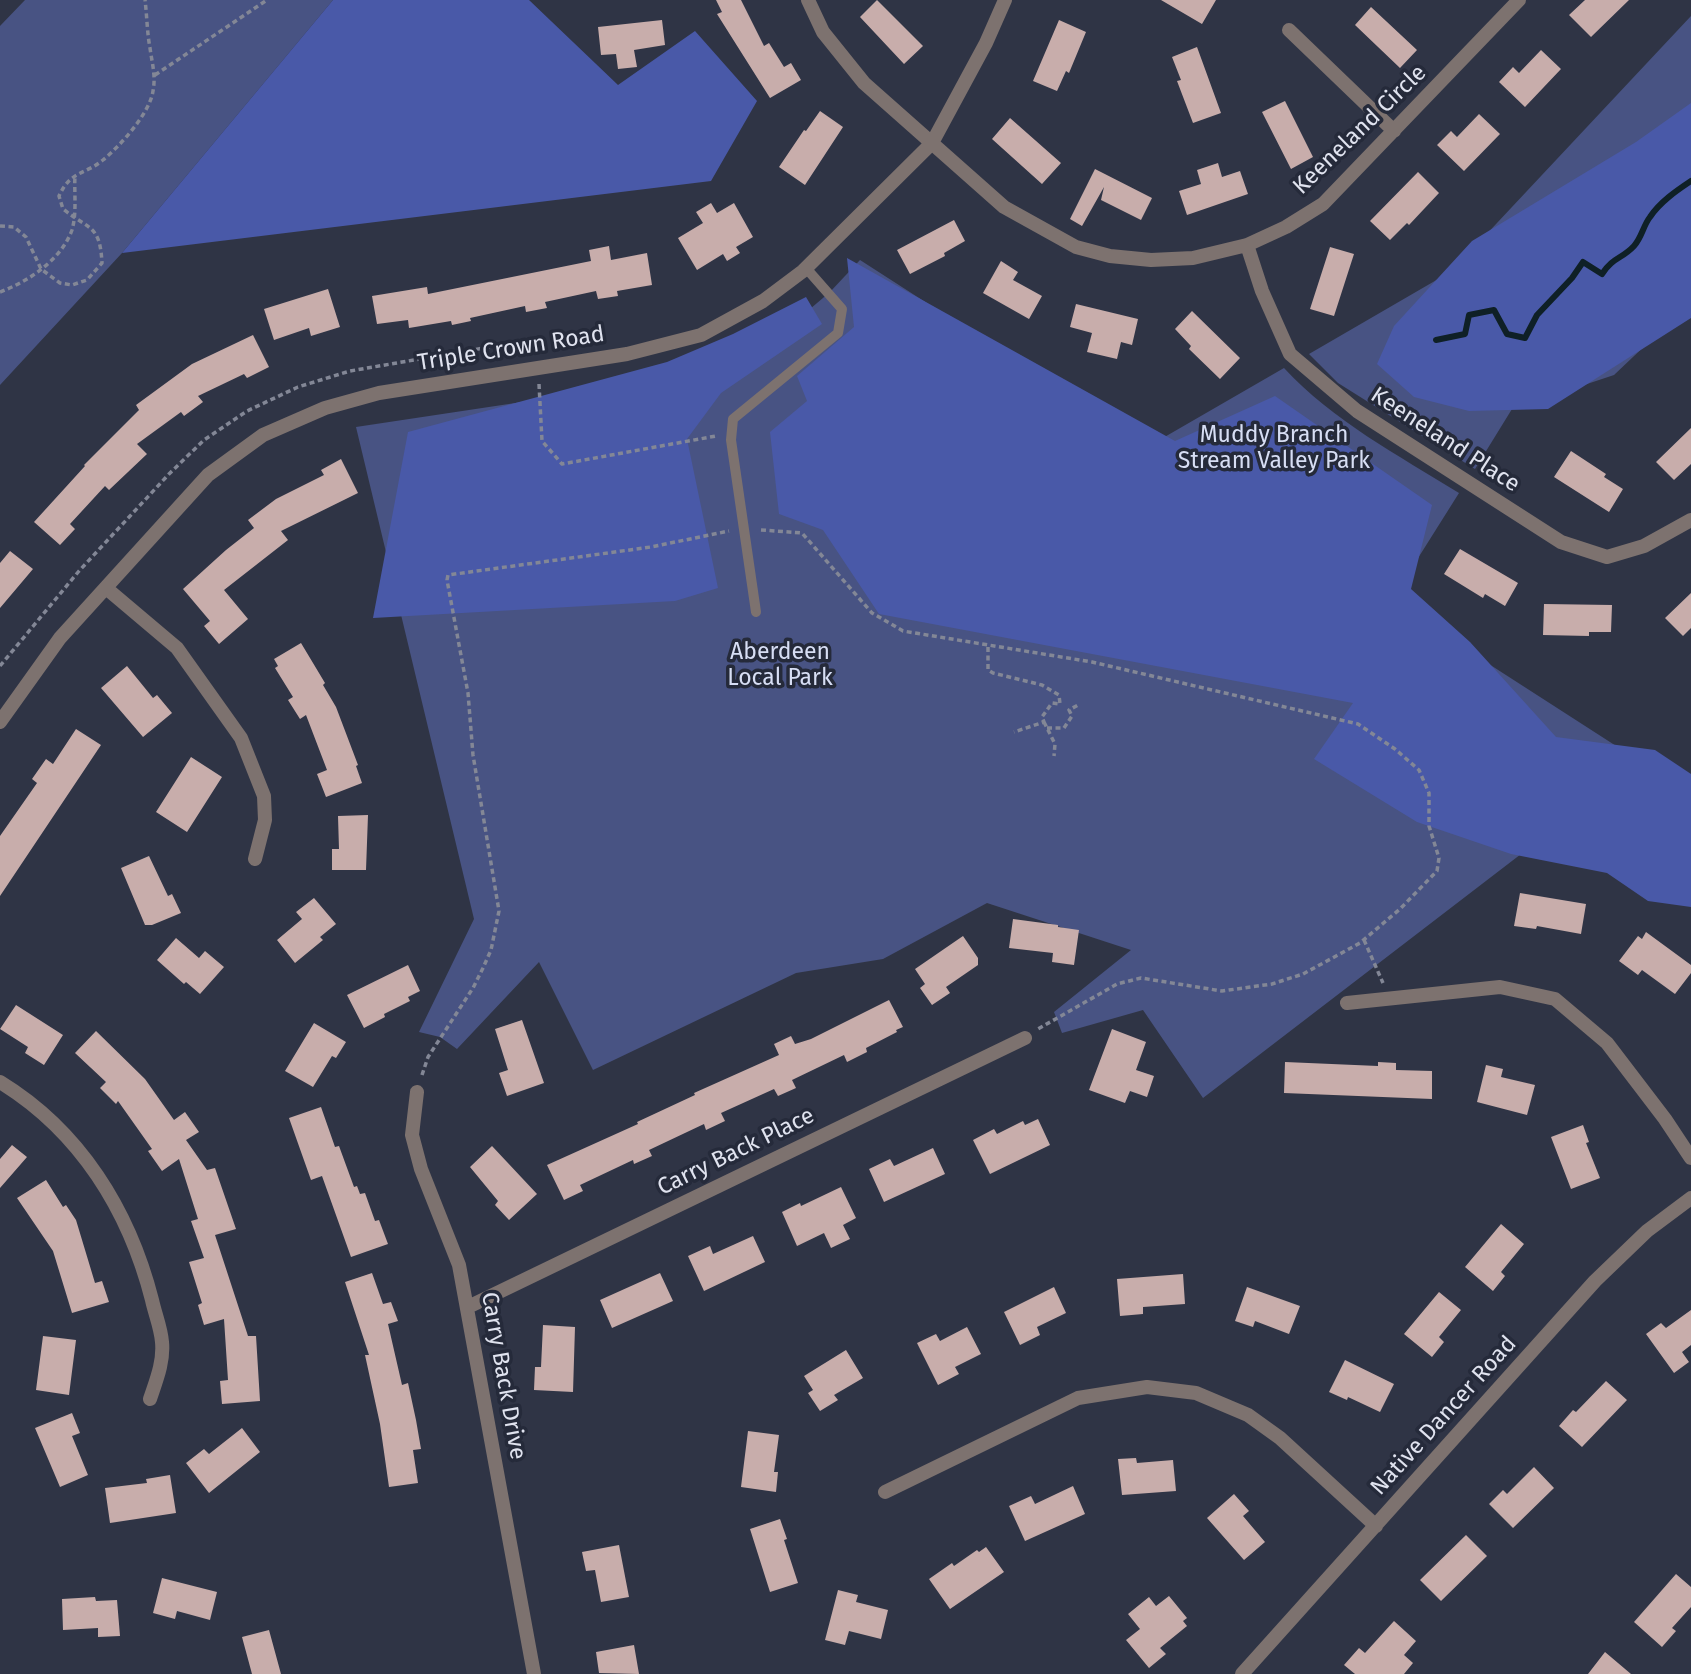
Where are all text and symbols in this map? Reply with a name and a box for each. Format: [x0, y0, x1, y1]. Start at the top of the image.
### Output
street label: Keeneland Circle [1288, 59, 1432, 201]
street label: Triple Crown Road [416, 321, 606, 377]
street label: Keeneland Place [1365, 382, 1525, 498]
park label: Muddy Branch Stream Valley Park [1178, 422, 1370, 476]
park label: Aberdeen Local Park [727, 639, 833, 693]
street label: Carry Back Place [653, 1102, 819, 1202]
street label: Carry Back Drive [475, 1290, 531, 1462]
street label: Native Dancer Road [1365, 1331, 1523, 1501]

